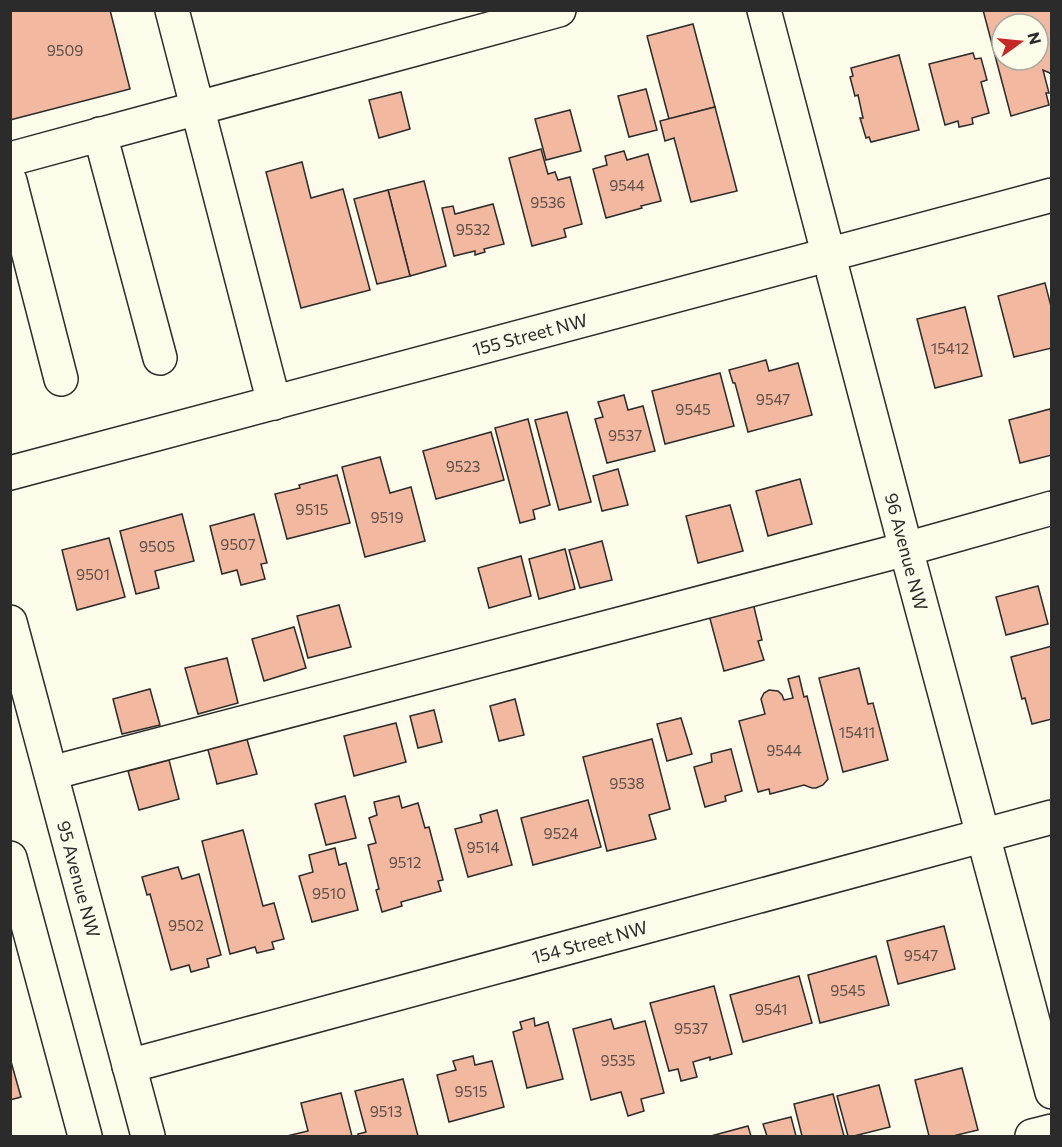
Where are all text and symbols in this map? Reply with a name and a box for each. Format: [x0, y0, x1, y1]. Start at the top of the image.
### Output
north arrow [990, 12, 1050, 72]
text: N [1024, 30, 1046, 46]
house number: 9509 [47, 41, 83, 59]
house number: 9544 [609, 176, 645, 194]
house number: 9536 [530, 193, 566, 211]
house number: 9532 [456, 220, 490, 238]
street label: 155 Street NW [470, 308, 590, 360]
house number: 15412 [931, 339, 969, 357]
house number: 9547 [756, 390, 790, 408]
house number: 9545 [675, 400, 711, 418]
house number: 9537 [608, 426, 642, 444]
house number: 9523 [446, 457, 480, 475]
street label: 96 Avenue NW [881, 490, 933, 613]
house number: 9515 [296, 500, 328, 518]
house number: 9519 [370, 508, 404, 526]
house number: 9507 [220, 535, 256, 553]
house number: 9505 [139, 537, 175, 555]
house number: 9501 [76, 565, 110, 583]
house number: 15411 [839, 723, 875, 741]
house number: 9544 [766, 741, 802, 759]
house number: 9538 [609, 774, 645, 792]
street label: 95 Avenue NW [53, 818, 105, 940]
house number: 9524 [544, 824, 578, 842]
house number: 9514 [466, 838, 500, 856]
house number: 9512 [389, 853, 421, 871]
house number: 9510 [312, 884, 346, 902]
house number: 9502 [168, 916, 204, 934]
street label: 154 Street NW [529, 916, 650, 968]
house number: 9547 [904, 946, 938, 964]
house number: 9545 [830, 981, 866, 999]
house number: 9541 [755, 1000, 787, 1018]
house number: 9537 [674, 1019, 708, 1037]
house number: 9535 [601, 1051, 635, 1069]
house number: 9515 [455, 1082, 487, 1100]
house number: 9513 [370, 1102, 402, 1120]

